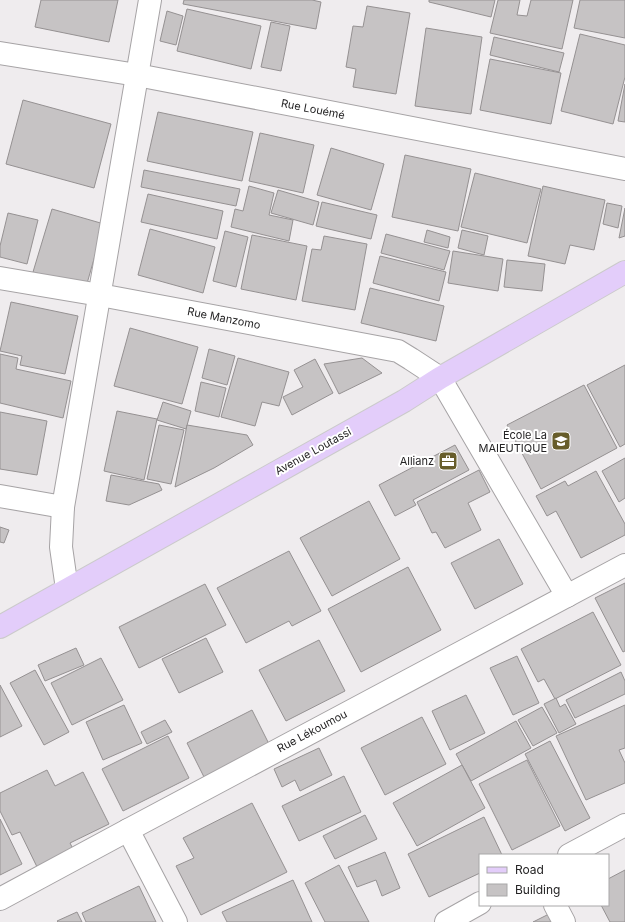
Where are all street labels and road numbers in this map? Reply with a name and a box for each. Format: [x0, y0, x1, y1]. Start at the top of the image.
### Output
street label: Rue Louémé [280, 96, 346, 122]
street label: Rue Manzomo [186, 304, 262, 332]
street label: Avenue Loutassi [272, 424, 354, 478]
street label: Rue Lékoumou [275, 707, 349, 755]

